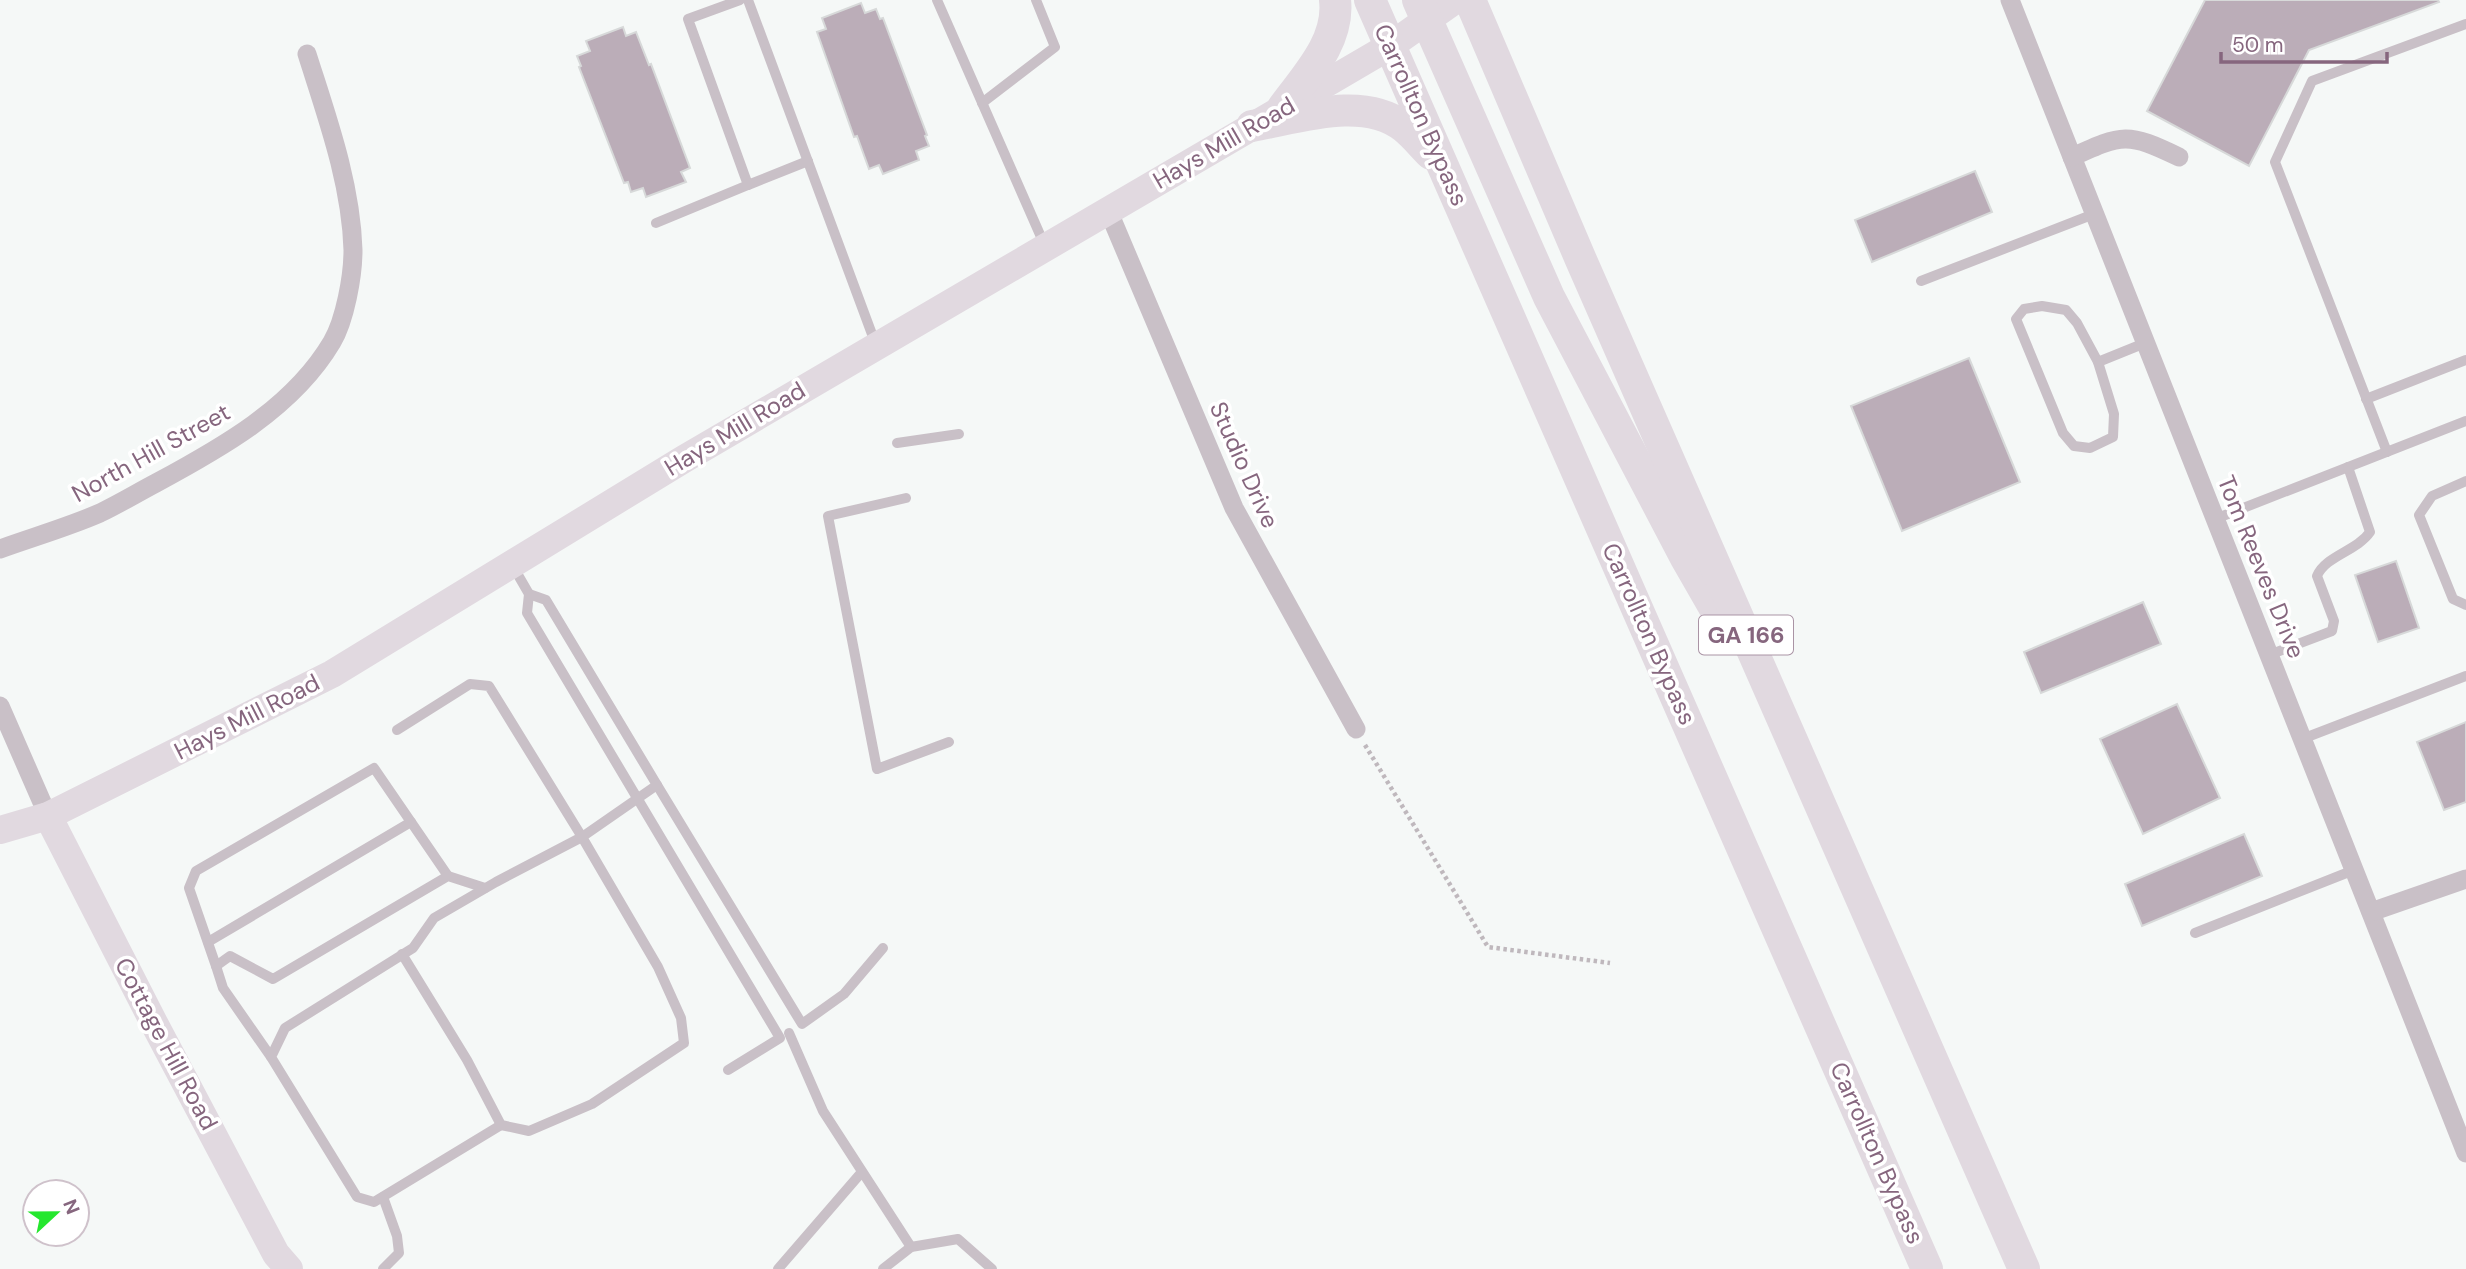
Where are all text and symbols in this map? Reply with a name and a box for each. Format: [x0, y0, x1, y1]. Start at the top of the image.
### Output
street label: Carrollton Bypass [1367, 19, 1475, 211]
scale bar [2221, 21, 2387, 65]
text: 50 m [2232, 31, 2283, 59]
street label: Hays Mill Road [1147, 89, 1300, 196]
street label: Hays Mill Road [659, 374, 811, 483]
street label: North Hill Street [66, 396, 235, 509]
street label: Studio Drive [1203, 397, 1286, 533]
street label: Tom Reeves Drive [2211, 471, 2312, 663]
street label: Carrollton Bypass [1595, 538, 1703, 730]
road number: GA 166 [1699, 615, 1793, 654]
street label: Hays Mill Road [169, 667, 325, 766]
street label: Cottage Hill Road [108, 952, 225, 1135]
street label: Carrollton Bypass [1823, 1057, 1931, 1249]
north arrow [21, 1178, 91, 1248]
text: N [57, 1196, 85, 1218]

